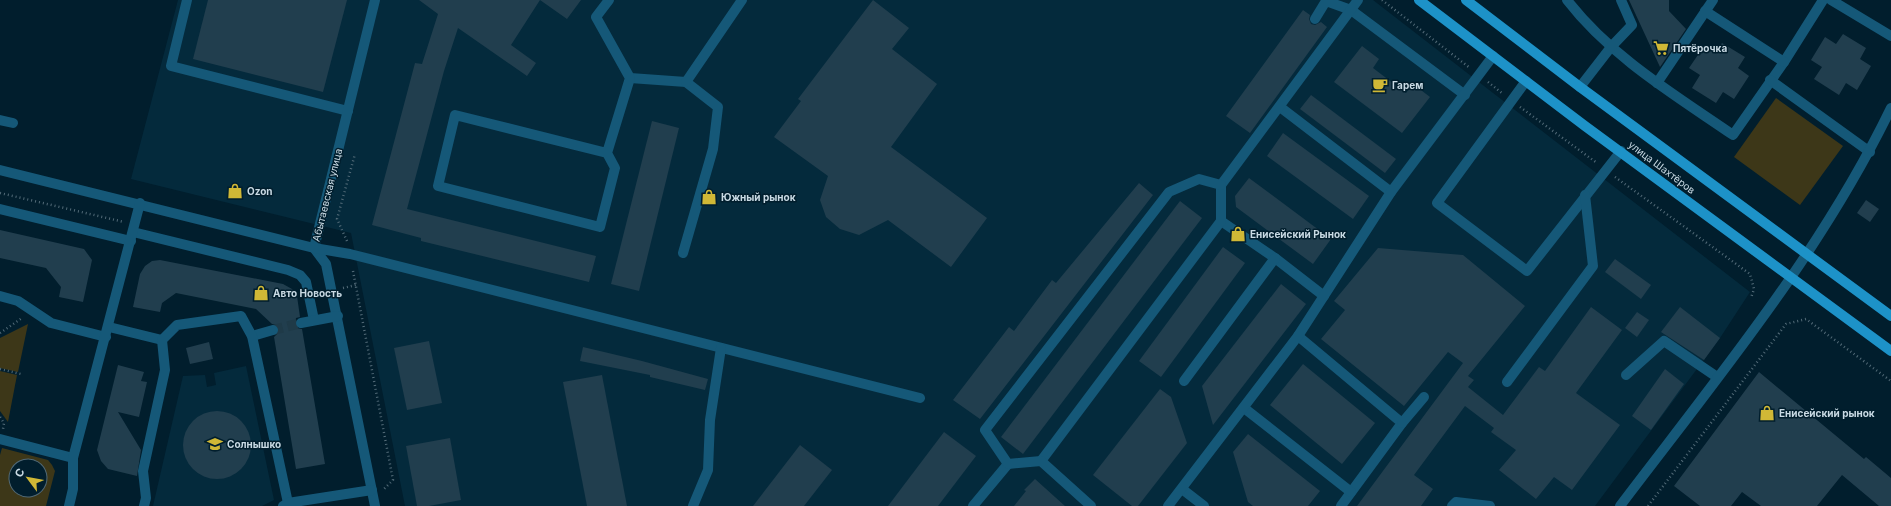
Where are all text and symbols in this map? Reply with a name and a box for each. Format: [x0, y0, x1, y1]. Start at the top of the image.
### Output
supermarket icon: Пятёрочка [1652, 39, 1670, 57]
place label: Пятёрочка [1673, 42, 1727, 54]
cafe icon: Гарем [1371, 76, 1389, 94]
place label: Гарем [1392, 79, 1423, 91]
street label: улица Шахтёров [1626, 138, 1698, 196]
street label: Абытаевская улица [310, 147, 344, 243]
shop icon: Ozon [226, 182, 244, 200]
place label: Ozon [247, 185, 273, 197]
shop icon: Южный рынок [700, 188, 718, 206]
place label: Южный рынок [721, 191, 796, 203]
shop icon: Енисейский Рынок [1229, 225, 1247, 243]
place label: Енисейский Рынок [1250, 228, 1346, 240]
shop icon: Авто Новость [252, 284, 270, 302]
place label: Авто Новость [273, 287, 342, 299]
shop icon: Енисейский рынок [1758, 404, 1776, 422]
place label: Енисейский рынок [1779, 407, 1875, 419]
school or university icon: Солнышко [206, 435, 224, 453]
place label: Солнышко [227, 438, 281, 450]
north arrow [8, 458, 48, 498]
text: С [11, 466, 28, 480]

